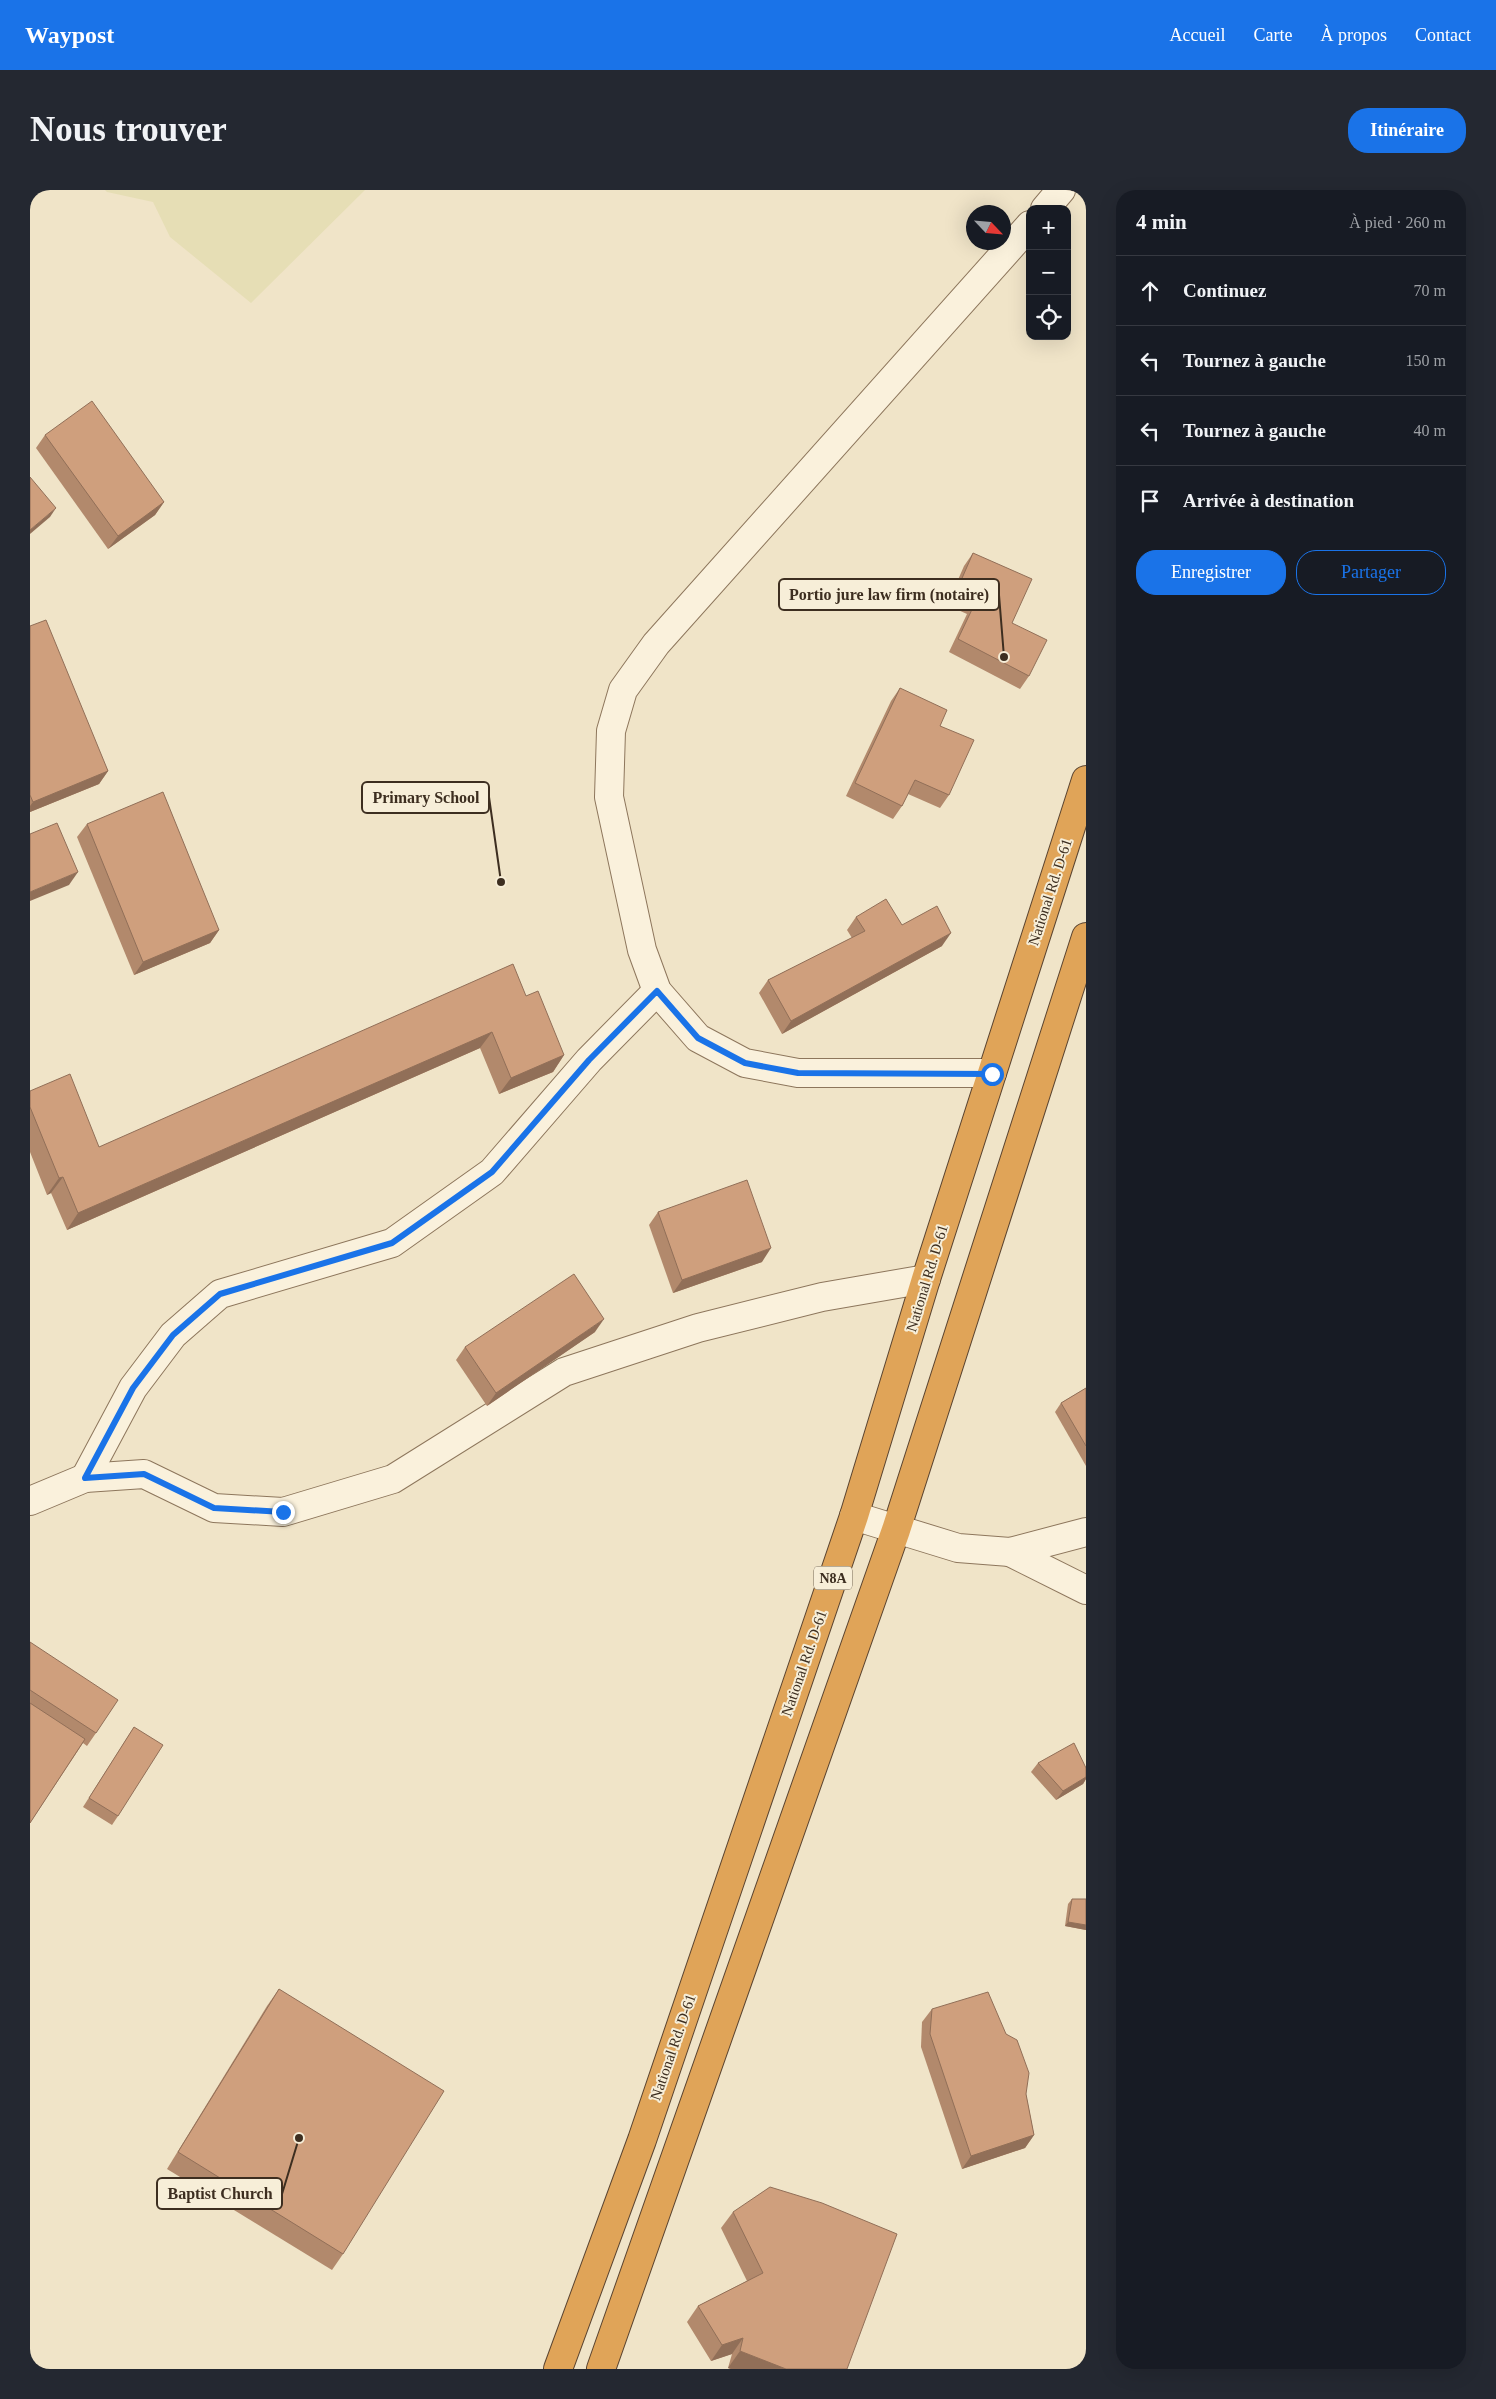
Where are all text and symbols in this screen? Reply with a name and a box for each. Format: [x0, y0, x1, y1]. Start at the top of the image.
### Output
text: Waypost [25, 22, 114, 48]
text: Accueil [1170, 25, 1226, 45]
text: Carte [1254, 25, 1293, 45]
text: À propos [1321, 25, 1387, 45]
text: Contact [1415, 25, 1471, 45]
button: Itinéraire [1348, 108, 1466, 153]
text: Nous trouver [30, 110, 227, 149]
north arrow [966, 205, 1011, 250]
map controls [1026, 205, 1071, 340]
button: + [1026, 205, 1071, 250]
text: 4 min [1136, 210, 1187, 234]
text: À pied · 260 m [1349, 214, 1446, 231]
button: − [1026, 250, 1071, 295]
icon: ahead [1136, 277, 1164, 305]
text: Continuez [1183, 280, 1266, 301]
text: 70 m [1414, 282, 1446, 299]
button: locate [1026, 295, 1071, 340]
icon: left [1136, 347, 1164, 375]
text: Tournez à gauche [1183, 350, 1326, 371]
text: 150 m [1406, 352, 1446, 369]
icon: left [1136, 417, 1164, 445]
text: Tournez à gauche [1183, 420, 1326, 441]
text: 40 m [1414, 422, 1446, 439]
icon: arrive [1136, 487, 1164, 515]
text: Arrivée à destination [1183, 490, 1354, 511]
button: Enregistrer [1136, 550, 1286, 595]
button: Partager [1296, 550, 1446, 595]
callout: Portio jure law firm (notaire) [779, 579, 999, 610]
text: Portio jure law firm (notaire) [789, 586, 989, 604]
callout: Primary School [362, 782, 489, 813]
text: Primary School [372, 789, 480, 807]
street label: National Rd. D-61 [1025, 837, 1075, 947]
route start [981, 1063, 1004, 1086]
street label: National Rd. D-61 [903, 1222, 951, 1334]
route end [272, 1501, 295, 1524]
road number: N8A [814, 1566, 852, 1590]
street label: National Rd. D-61 [778, 1608, 830, 1718]
street label: National Rd. D-61 [647, 1992, 699, 2102]
callout: Baptist Church [157, 2178, 282, 2209]
text: Baptist Church [167, 2185, 273, 2203]

